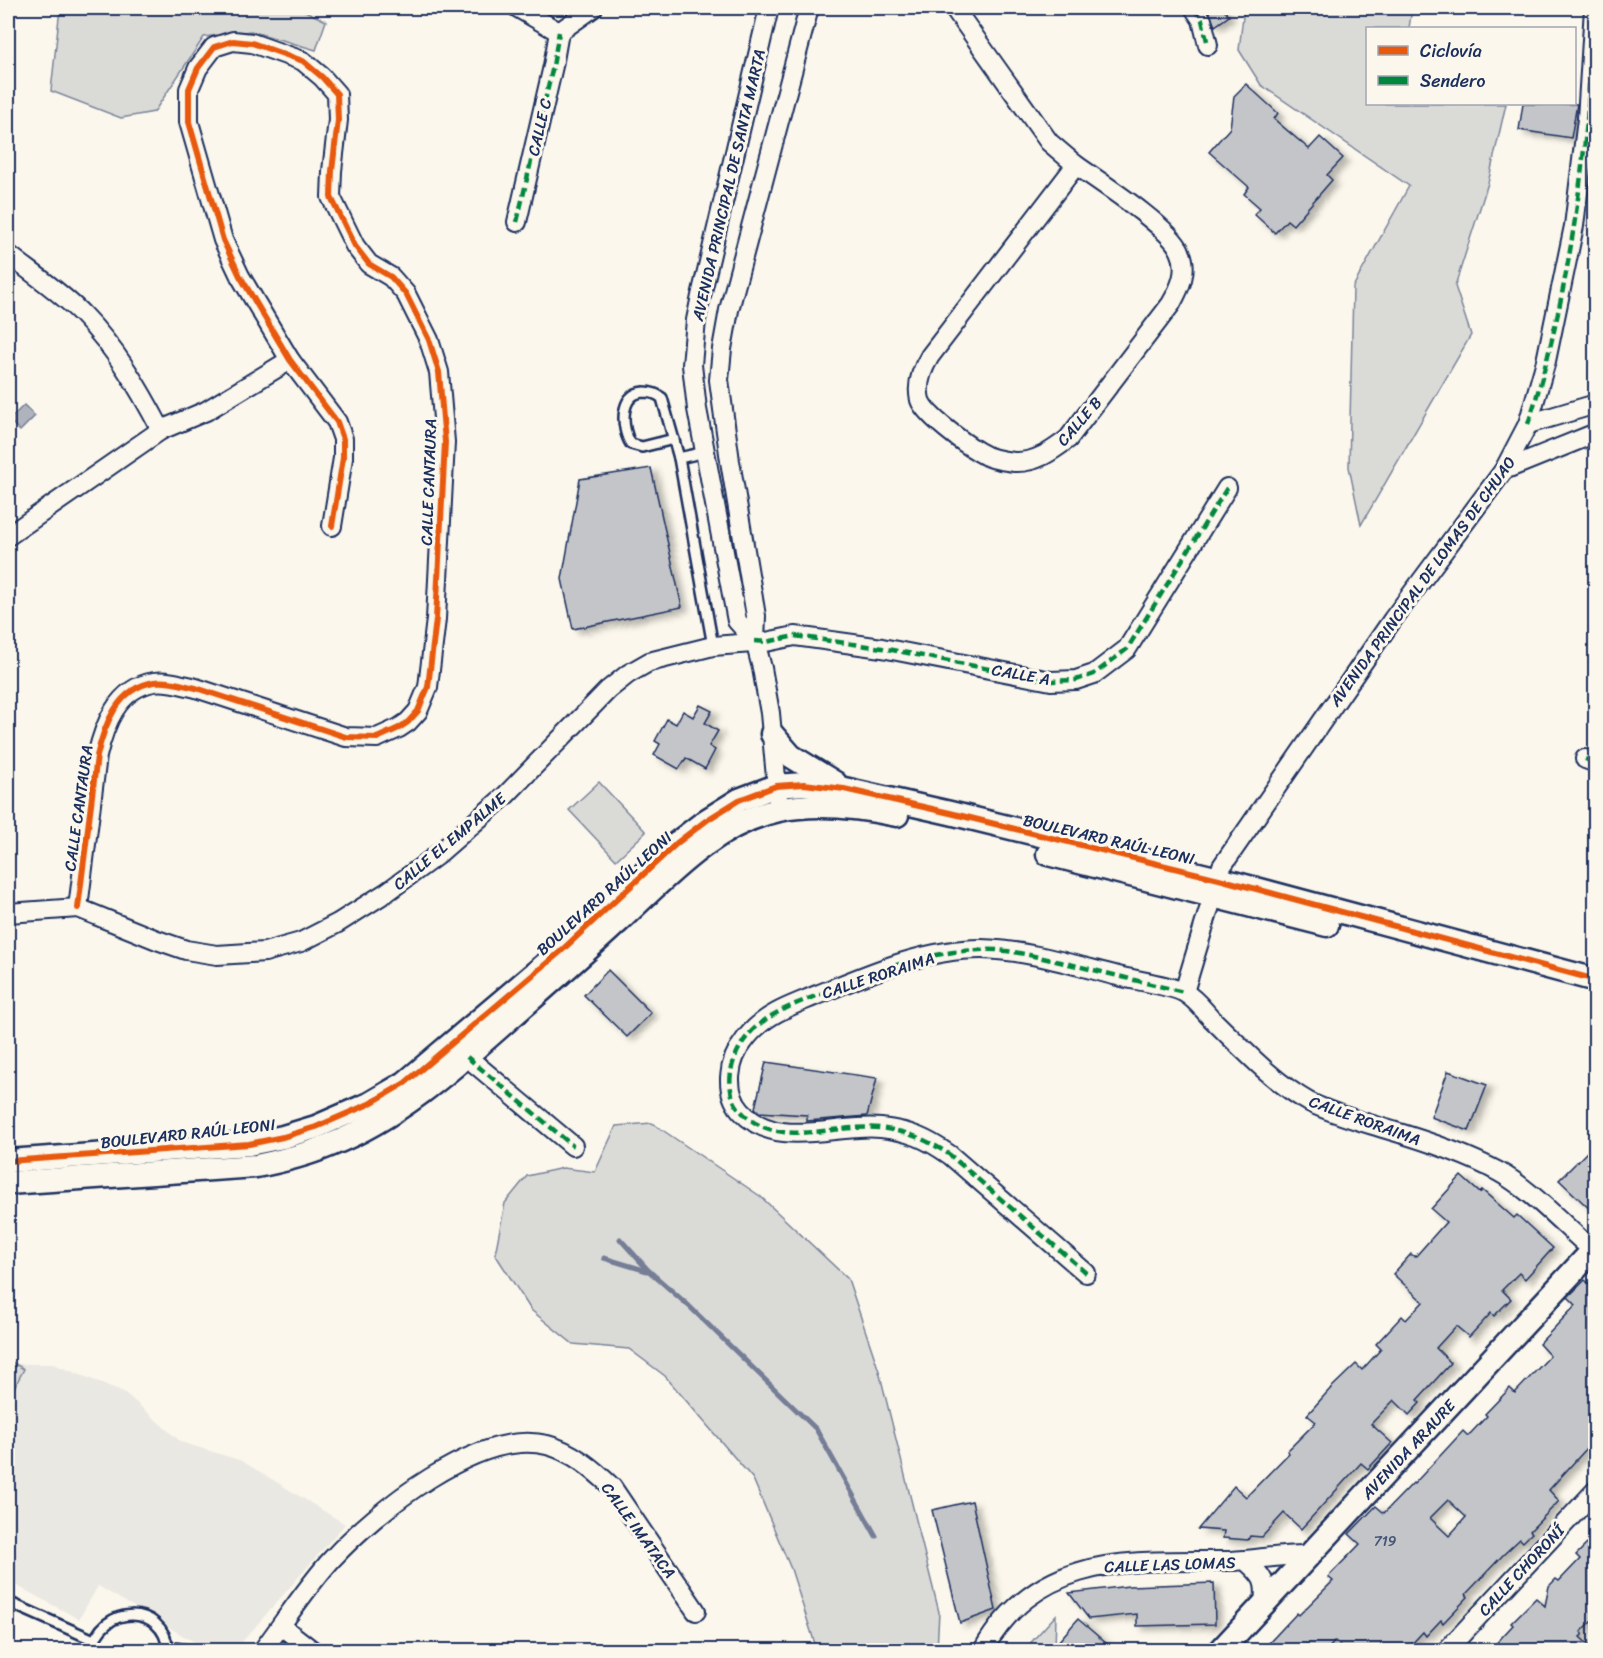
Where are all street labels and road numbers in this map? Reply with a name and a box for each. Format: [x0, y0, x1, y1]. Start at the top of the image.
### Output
street label: AVENIDA PRINCIPAL DE SANTA MARTA [683, 46, 774, 325]
street label: CALLE C [519, 95, 560, 159]
street label: CALLE B [1049, 390, 1109, 453]
street label: CALLE CANTAURA [412, 418, 445, 546]
street label: AVENIDA PRINCIPAL DE LOMAS DE CHUAO [1321, 450, 1523, 713]
street label: CALLE A [989, 655, 1052, 694]
street label: CALLE CANTAURA [55, 743, 102, 873]
street label: CALLE EL EMPALME [386, 784, 513, 898]
street label: BOULEVARD RAÚL LEONI [1020, 806, 1198, 873]
street label: BOULEVARD RAÚL LEONI [529, 824, 679, 963]
street label: CALLE RORAIMA [818, 944, 938, 1007]
street label: CALLE RORAIMA [1305, 1087, 1425, 1154]
street label: BOULEVARD RAÚL LEONI [99, 1110, 277, 1157]
street label: AVENIDA ARAURE [1353, 1391, 1464, 1507]
street label: CALLE IMATACA [593, 1476, 684, 1585]
street label: CALLE CHORONÍ [1471, 1516, 1573, 1623]
street label: CALLE LAS LOMAS [1104, 1548, 1236, 1581]

